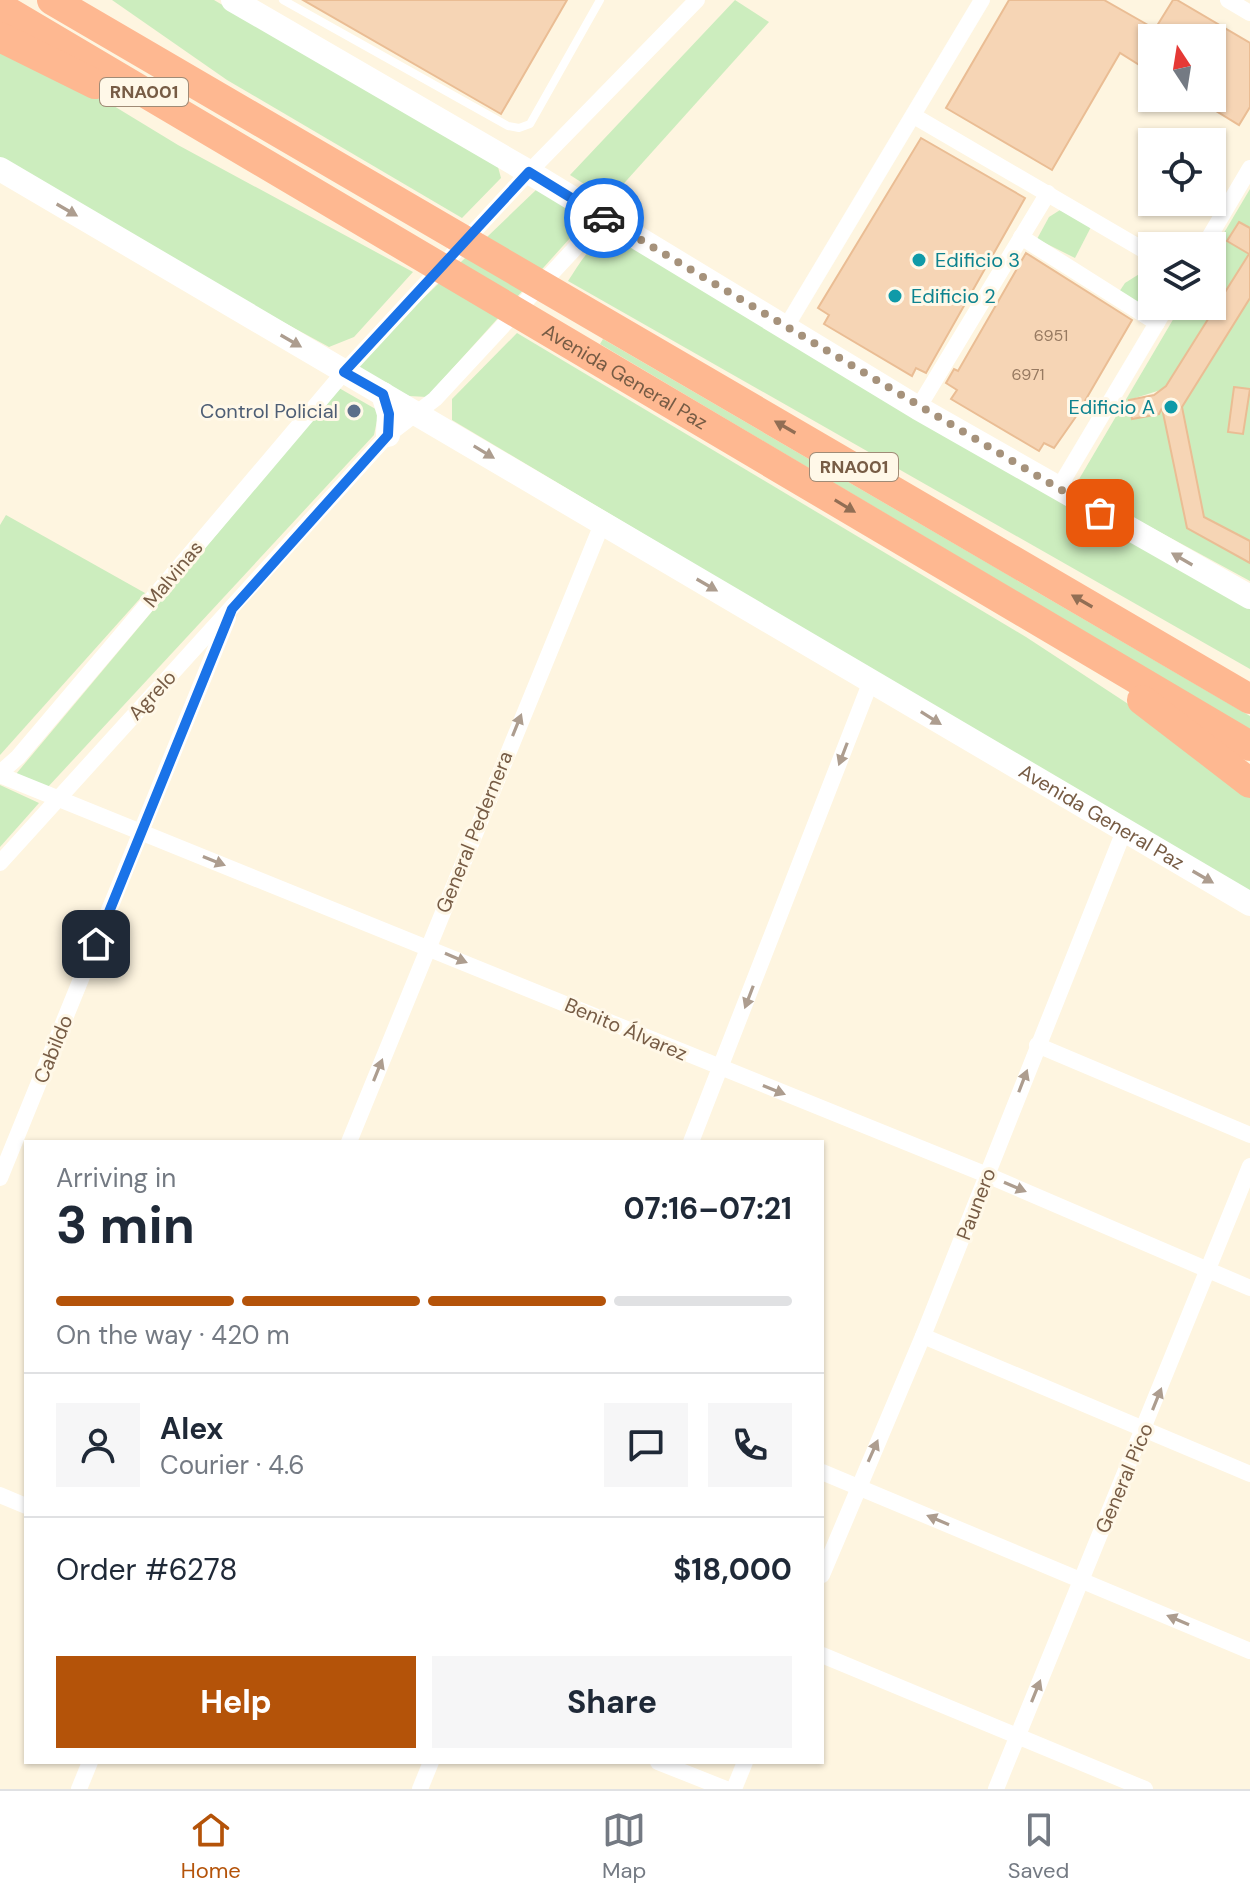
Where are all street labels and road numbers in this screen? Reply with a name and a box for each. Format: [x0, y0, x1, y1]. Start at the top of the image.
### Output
road number: RNA001 [100, 78, 188, 106]
street label: Avenida General Paz [538, 318, 712, 435]
road number: RNA001 [810, 453, 898, 481]
street label: Malvinas [137, 535, 209, 613]
street label: Agrelo [122, 665, 182, 725]
street label: General Pedernera [430, 747, 518, 917]
street label: Avenida General Paz [1014, 758, 1189, 875]
street label: Benito Álvarez [561, 992, 691, 1066]
street label: Cabildo [28, 1011, 78, 1087]
street label: Paunero [950, 1164, 1002, 1244]
street label: General Pico [1089, 1419, 1159, 1537]

